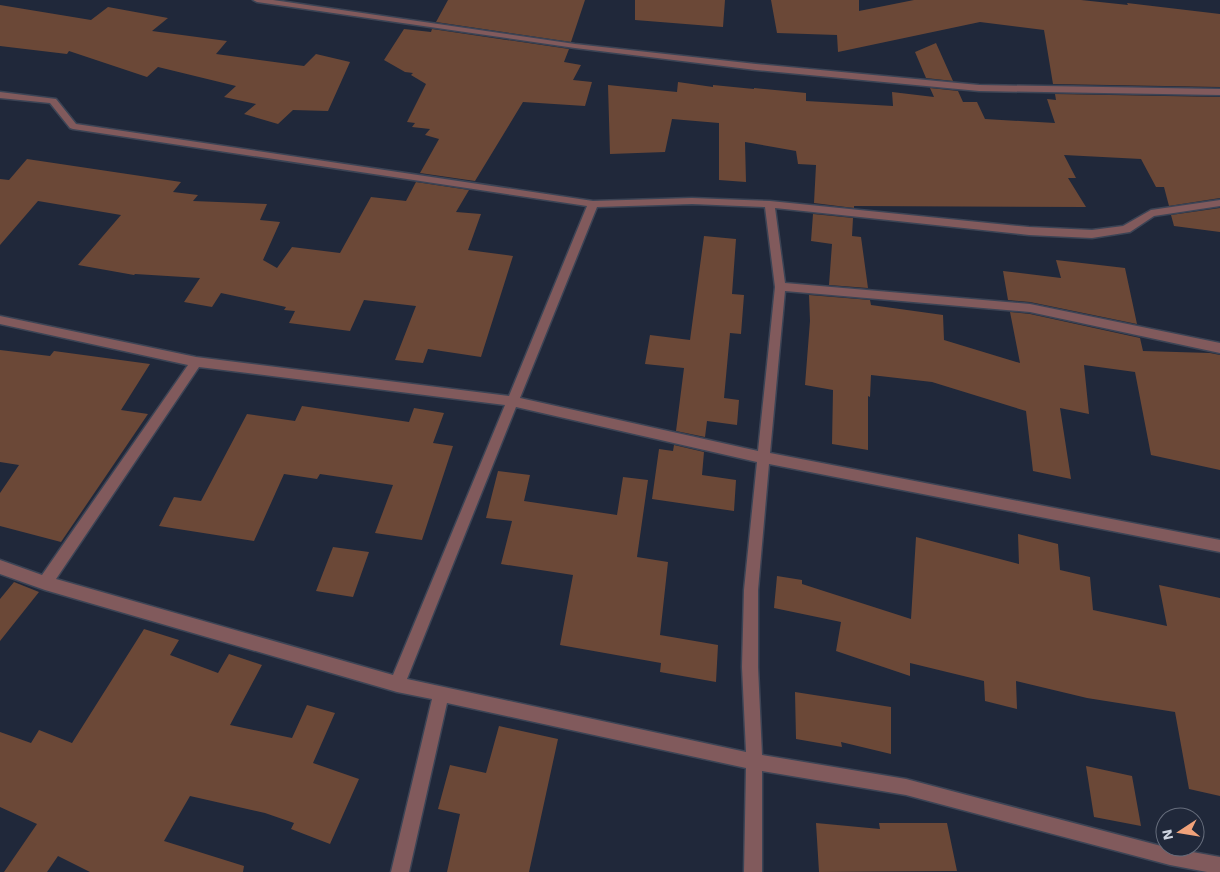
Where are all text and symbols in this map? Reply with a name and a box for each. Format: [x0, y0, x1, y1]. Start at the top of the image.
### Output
north arrow [1155, 807, 1205, 857]
text: N [1158, 828, 1176, 841]

